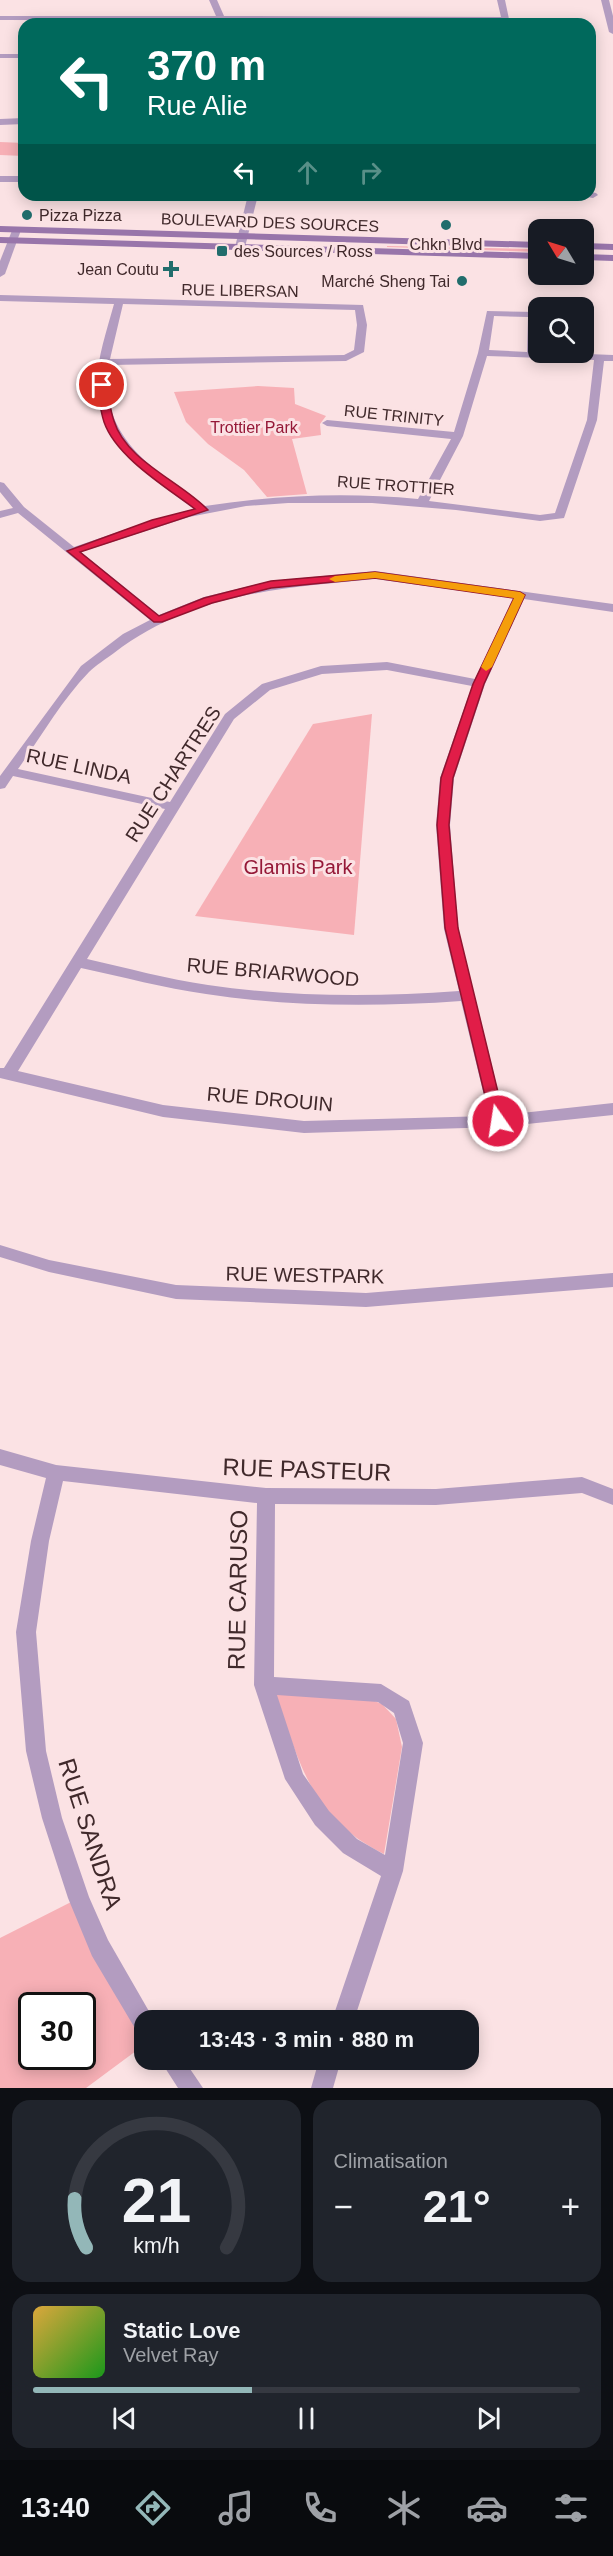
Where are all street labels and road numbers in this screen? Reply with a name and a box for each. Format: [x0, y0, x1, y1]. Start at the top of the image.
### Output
street label: BOULEVARD DES SOURCES [161, 210, 379, 235]
street label: RUE LIBERSAN [181, 281, 299, 300]
street label: RUE TRINITY [343, 402, 445, 429]
street label: RUE TROTTIER [337, 473, 455, 498]
street label: RUE CHARTRES [121, 702, 225, 846]
street label: RUE LINDA [25, 744, 134, 788]
street label: RUE BRIARWOOD [186, 954, 360, 990]
street label: RUE DROUIN [206, 1083, 334, 1115]
street label: RUE WESTPARK [226, 1263, 385, 1287]
street label: RUE PASTEUR [222, 1453, 392, 1486]
street label: RUE CARUSO [223, 1510, 252, 1670]
street label: RUE SANDRA [53, 1755, 128, 1913]

